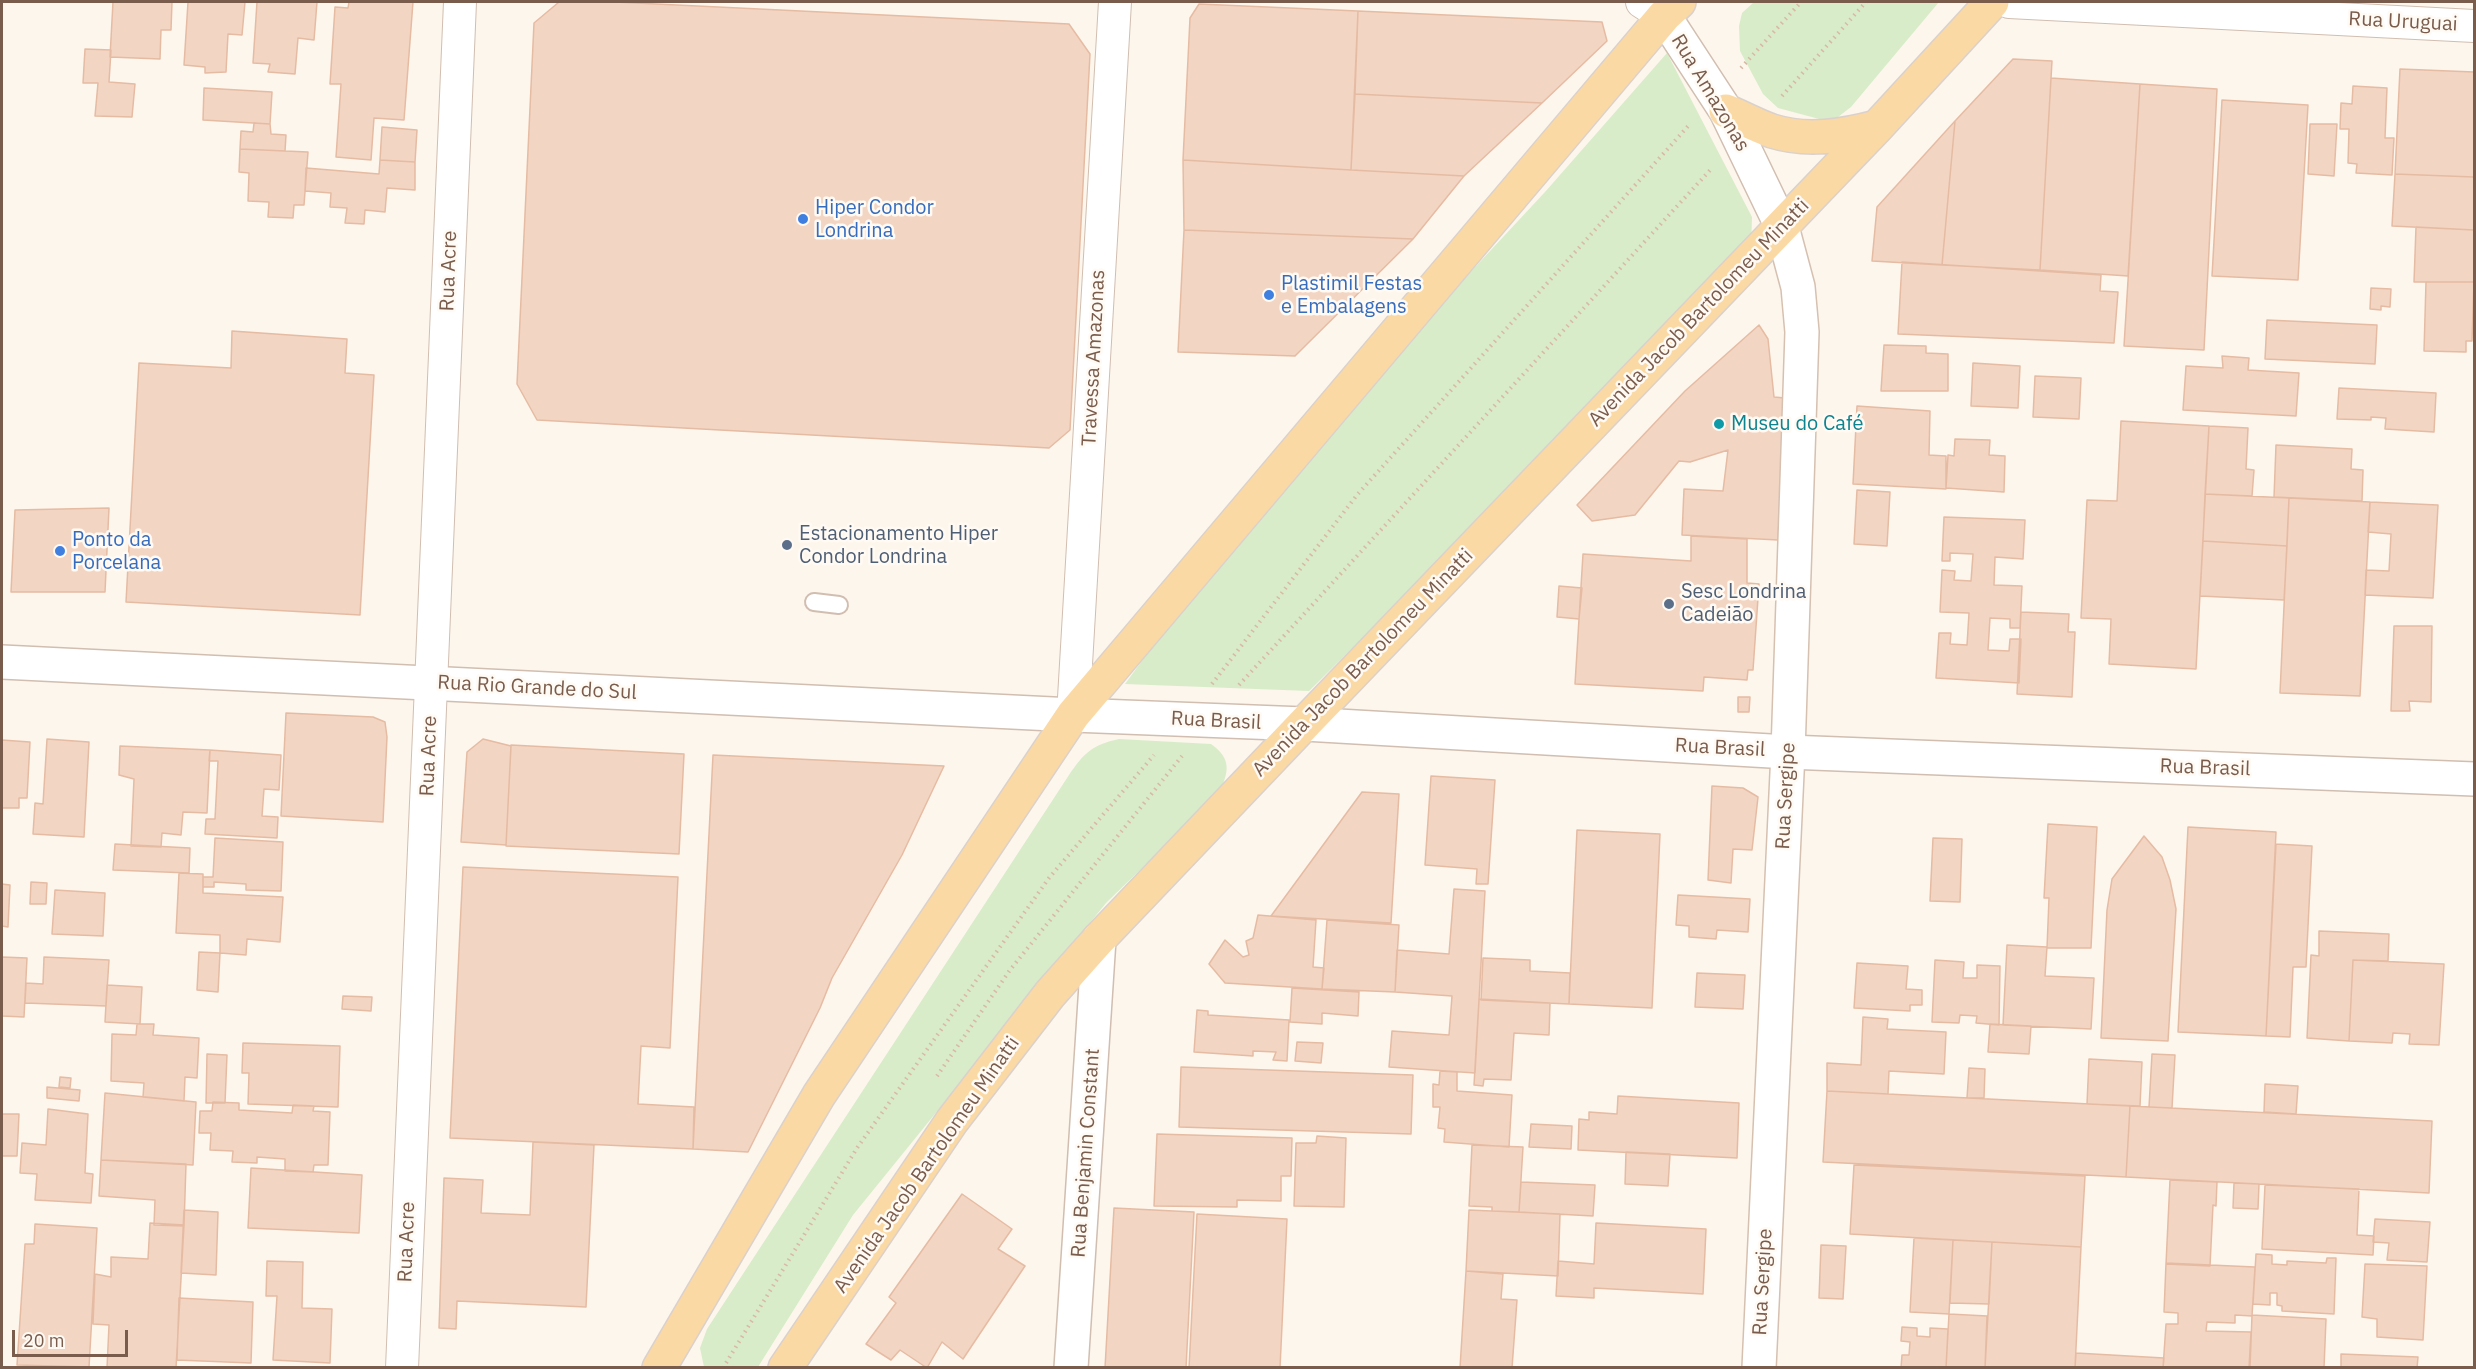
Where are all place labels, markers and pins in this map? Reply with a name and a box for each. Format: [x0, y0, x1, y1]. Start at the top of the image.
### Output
place label: Hiper Condor Londrina [815, 196, 934, 243]
marker: Hiper Condor Londrina [796, 212, 810, 226]
place label: Plastimil Festas e Embalagens [1281, 272, 1422, 319]
marker: Plastimil Festas e Embalagens [1262, 288, 1276, 302]
place label: Museu do Café [1731, 412, 1863, 436]
marker: Museu do Café [1712, 417, 1726, 431]
place label: Estacionamento Hiper Condor Londrina [799, 522, 998, 569]
place label: Ponto da Porcelana [72, 528, 161, 575]
marker: Estacionamento Hiper Condor Londrina [780, 538, 794, 552]
marker: Ponto da Porcelana [53, 544, 67, 558]
place label: Sesc Londrina Cadeião [1681, 580, 1806, 627]
marker: Sesc Londrina Cadeião [1662, 597, 1676, 611]

